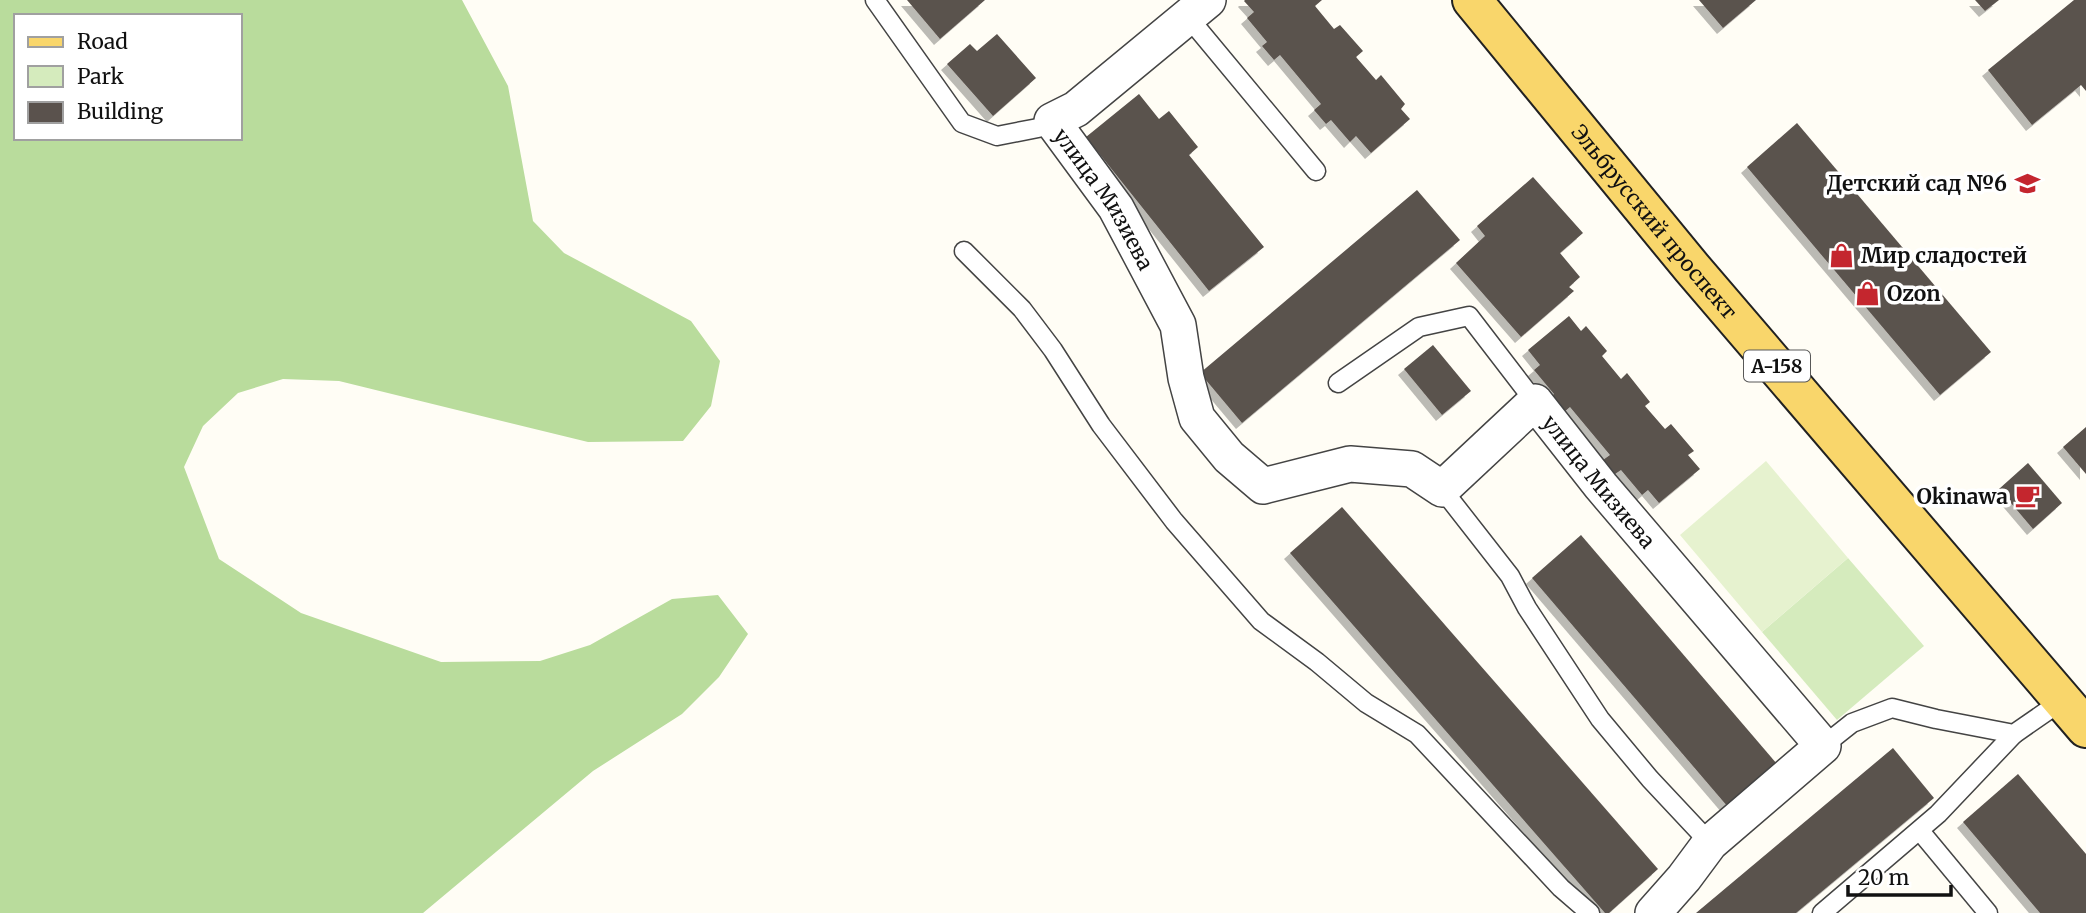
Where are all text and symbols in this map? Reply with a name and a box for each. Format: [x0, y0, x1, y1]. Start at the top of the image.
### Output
legend [14, 14, 242, 140]
text: Road [77, 28, 128, 55]
text: Park [77, 63, 124, 90]
text: Building [77, 98, 164, 125]
street label: Эльбрусский проспект [1566, 119, 1743, 325]
street label: улица Мизиева [1048, 123, 1160, 275]
school or university icon: Детский сад №6 [2013, 169, 2041, 197]
place label: Детский сад №6 [1827, 170, 2007, 197]
shop icon: Мир сладостей [1827, 241, 1855, 269]
place label: Мир сладостей [1861, 242, 2027, 269]
shop icon: Ozon [1853, 279, 1881, 307]
place label: Ozon [1887, 280, 1941, 307]
road number: А-158 [1744, 350, 1810, 382]
street label: улица Мизиева [1537, 409, 1661, 554]
cafe icon: Okinawa [2014, 482, 2042, 510]
place label: Okinawa [1916, 483, 2008, 510]
scale bar [1848, 853, 1951, 897]
text: 20 m [1858, 864, 1910, 891]

